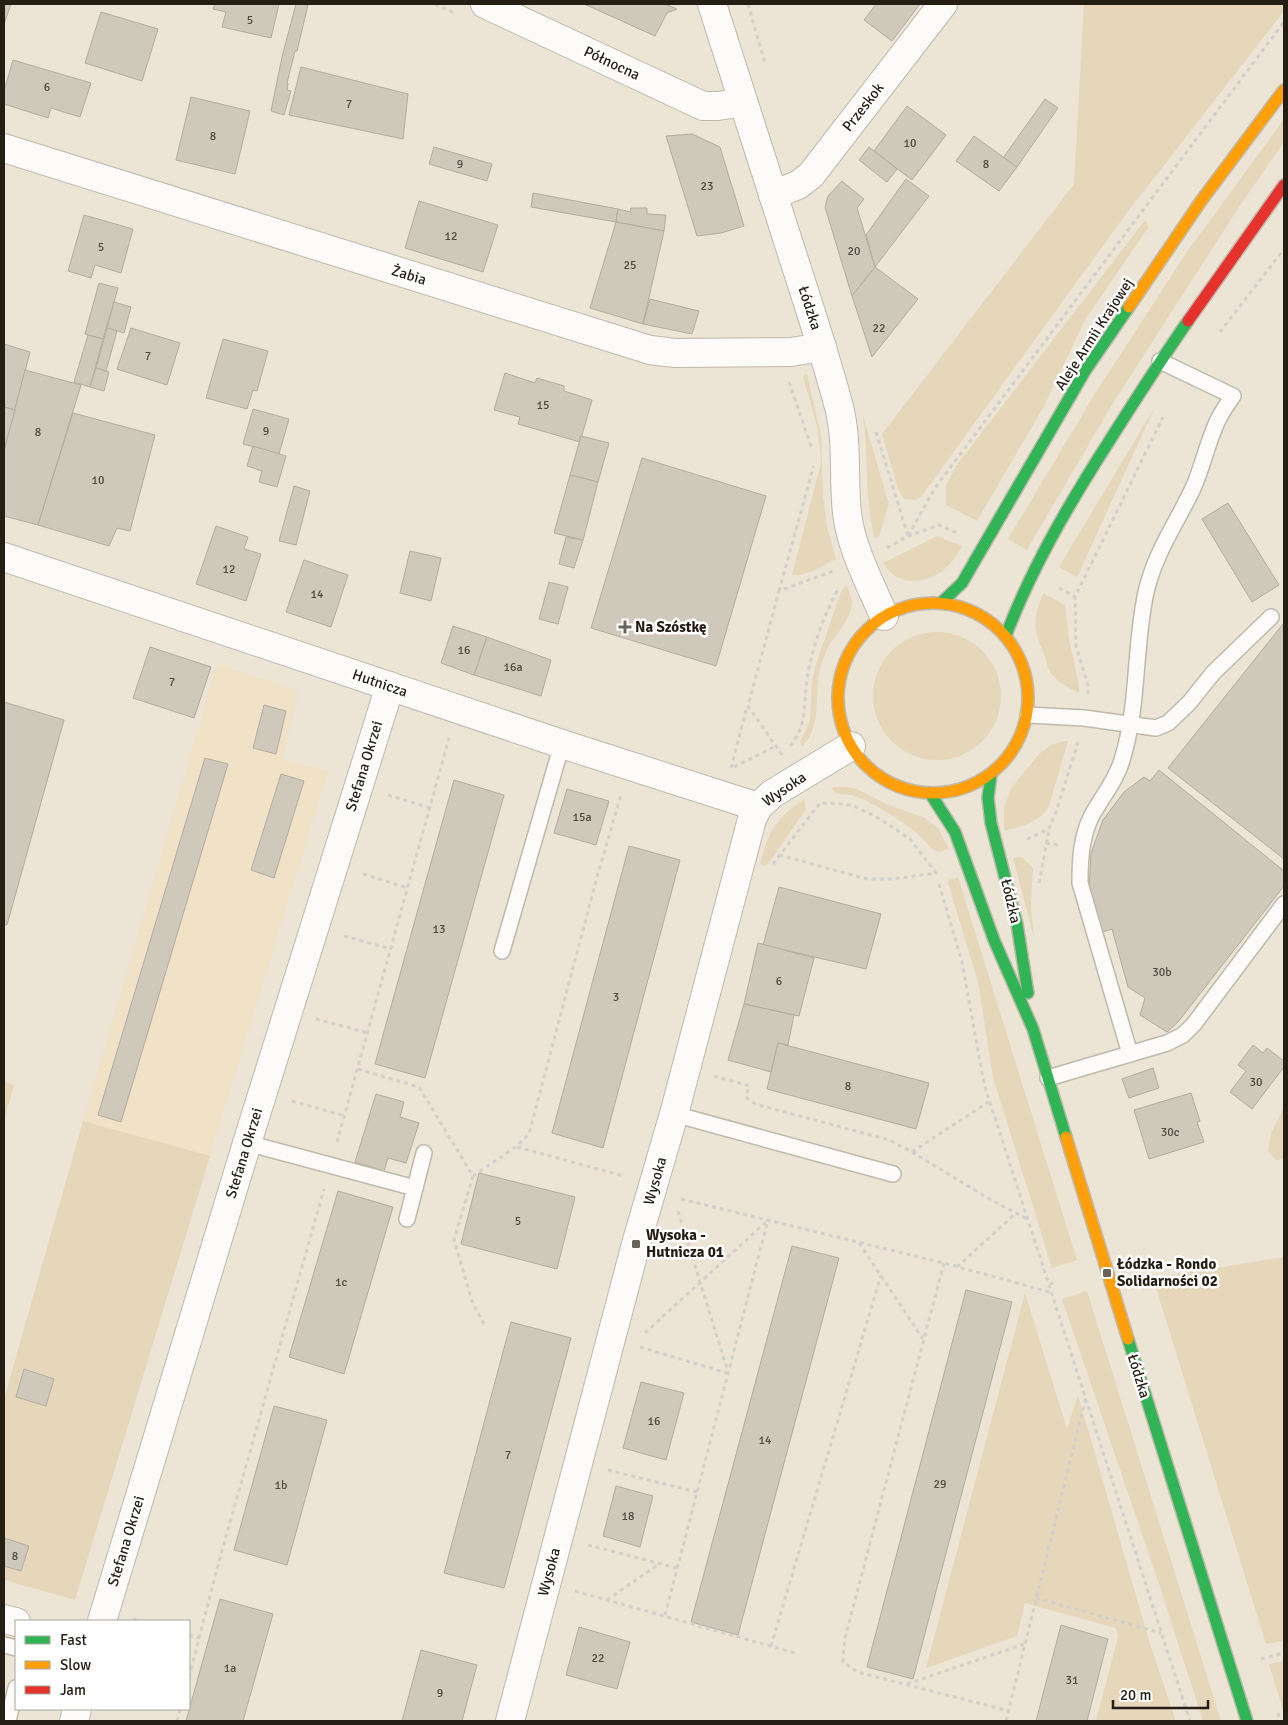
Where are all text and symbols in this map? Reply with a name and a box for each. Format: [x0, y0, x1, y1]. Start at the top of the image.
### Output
house number: 5 [247, 13, 253, 28]
street label: Północna [581, 42, 643, 84]
street label: Przeskok [838, 79, 888, 135]
house number: 6 [44, 80, 50, 95]
house number: 7 [346, 97, 352, 112]
house number: 8 [210, 129, 216, 144]
house number: 10 [904, 136, 916, 151]
house number: 9 [457, 157, 463, 172]
house number: 8 [983, 157, 989, 172]
house number: 23 [701, 179, 713, 194]
house number: 12 [445, 229, 457, 244]
house number: 5 [98, 240, 104, 255]
house number: 20 [848, 244, 860, 259]
house number: 25 [624, 258, 636, 273]
street label: Żabia [389, 261, 429, 289]
street label: Aleje Armii Krajowej [1051, 275, 1137, 393]
street label: Łódzka [794, 284, 826, 332]
house number: 22 [873, 321, 885, 336]
house number: 7 [145, 349, 151, 364]
house number: 15 [537, 398, 549, 413]
house number: 9 [263, 424, 269, 439]
house number: 8 [35, 425, 41, 440]
house number: 10 [92, 473, 104, 488]
house number: 12 [223, 562, 235, 577]
house number: 14 [311, 587, 324, 602]
place label: Na Szóstkę [635, 618, 707, 636]
marker: Na Szóstkę [619, 621, 631, 633]
house number: 16 [458, 643, 470, 658]
house number: 16a [503, 660, 523, 675]
street label: Hutnicza [350, 665, 410, 701]
house number: 7 [169, 675, 175, 690]
street label: Stefana Okrzei [342, 719, 386, 813]
street label: Wysoka [759, 768, 809, 810]
house number: 15a [572, 810, 592, 825]
street label: Łódzka [997, 877, 1025, 925]
house number: 13 [433, 922, 445, 937]
house number: 30b [1152, 965, 1172, 980]
house number: 6 [776, 974, 782, 989]
house number: 3 [613, 990, 619, 1005]
house number: 30 [1250, 1075, 1262, 1090]
house number: 8 [845, 1079, 851, 1094]
street label: Stefana Okrzei [222, 1106, 266, 1200]
house number: 30c [1161, 1125, 1180, 1140]
street label: Wysoka [640, 1155, 670, 1207]
house number: 5 [515, 1214, 521, 1229]
place label: Wysoka - Hutnicza 01 [646, 1226, 724, 1261]
marker: Wysoka - Hutnicza 01 [630, 1238, 642, 1250]
place label: Łódzka - Rondo Solidarności 02 [1116, 1255, 1218, 1290]
marker: Łódzka - Rondo Solidarności 02 [1101, 1267, 1113, 1279]
house number: 1c [335, 1275, 347, 1290]
street label: Łódzka [1124, 1352, 1154, 1400]
house number: 16 [648, 1414, 660, 1429]
house number: 14 [759, 1433, 772, 1448]
house number: 7 [505, 1448, 511, 1463]
house number: 29 [934, 1477, 946, 1492]
house number: 1b [275, 1478, 287, 1493]
street label: Stefana Okrzei [104, 1494, 148, 1588]
house number: 18 [622, 1509, 634, 1524]
street label: Wysoka [534, 1546, 564, 1598]
house number: 8 [12, 1549, 18, 1564]
legend [15, 1620, 190, 1710]
text: Fast [60, 1631, 87, 1649]
house number: 22 [592, 1651, 604, 1666]
text: Slow [60, 1656, 91, 1674]
house number: 1a [224, 1661, 236, 1676]
house number: 31 [1066, 1673, 1078, 1688]
scale bar [1113, 1678, 1208, 1710]
text: Jam [60, 1681, 86, 1699]
house number: 9 [437, 1686, 443, 1701]
text: 20 m [1120, 1686, 1151, 1704]

